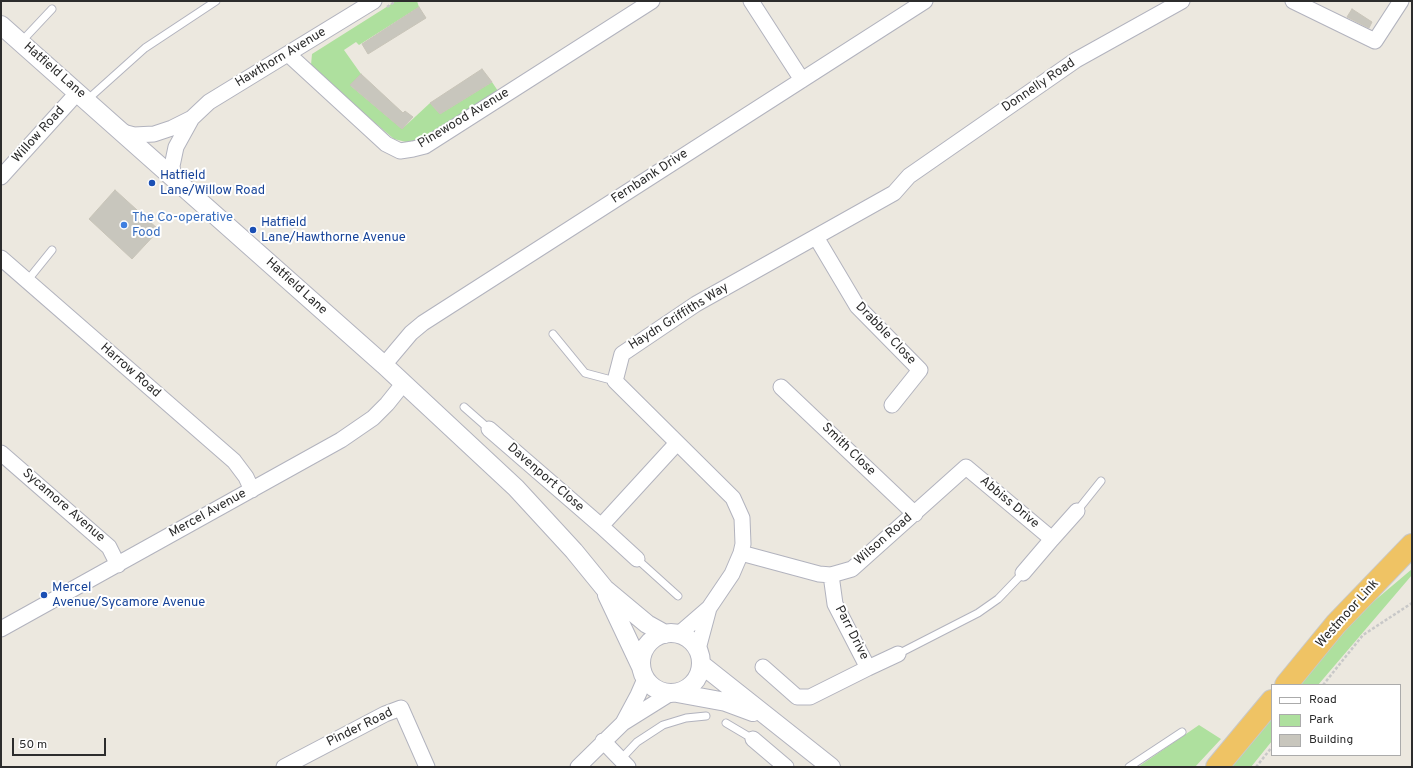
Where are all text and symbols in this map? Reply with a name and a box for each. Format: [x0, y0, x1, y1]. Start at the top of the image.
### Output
street label: Hawthorn Avenue [233, 25, 329, 91]
street label: Hatfield Lane [20, 40, 88, 102]
street label: Donnelly Road [1000, 56, 1078, 116]
street label: Pinewood Avenue [416, 86, 512, 152]
street label: Willow Road [10, 104, 68, 166]
street label: Fernbank Drive [609, 146, 691, 208]
place label: Hatfield Lane/Willow Road [160, 168, 265, 199]
marker: Hatfield Lane/Willow Road [147, 178, 157, 188]
place label: The Co-operative Food [132, 210, 233, 241]
place label: Hatfield Lane/Hawthorne Avenue [261, 215, 406, 246]
marker: The Co-operative Food [119, 220, 129, 230]
marker: Hatfield Lane/Hawthorne Avenue [248, 225, 258, 235]
street label: Hatfield Lane [262, 255, 330, 319]
street label: Haydn Griffiths Way [626, 280, 732, 354]
street label: Drabble Close [851, 300, 919, 368]
street label: Harrow Road [97, 341, 163, 401]
street label: Smith Close [818, 420, 878, 480]
street label: Davenport Close [503, 440, 587, 516]
street label: Sycamore Avenue [19, 466, 107, 546]
street label: Abbiss Drive [976, 474, 1042, 532]
street label: Mercel Avenue [167, 486, 249, 542]
street label: Wilson Road [852, 511, 916, 569]
street label: Westmoor Link [1313, 577, 1383, 651]
place label: Mercel Avenue/Sycamore Avenue [52, 580, 205, 611]
marker: Mercel Avenue/Sycamore Avenue [39, 590, 49, 600]
street label: Parr Drive [831, 603, 871, 663]
legend [1271, 684, 1401, 756]
text: Road [1309, 692, 1337, 708]
street label: Pinder Road [324, 705, 396, 751]
text: Park [1309, 712, 1334, 728]
scale bar [14, 730, 108, 756]
text: Building [1309, 732, 1353, 748]
text: 50 m [19, 737, 47, 753]

